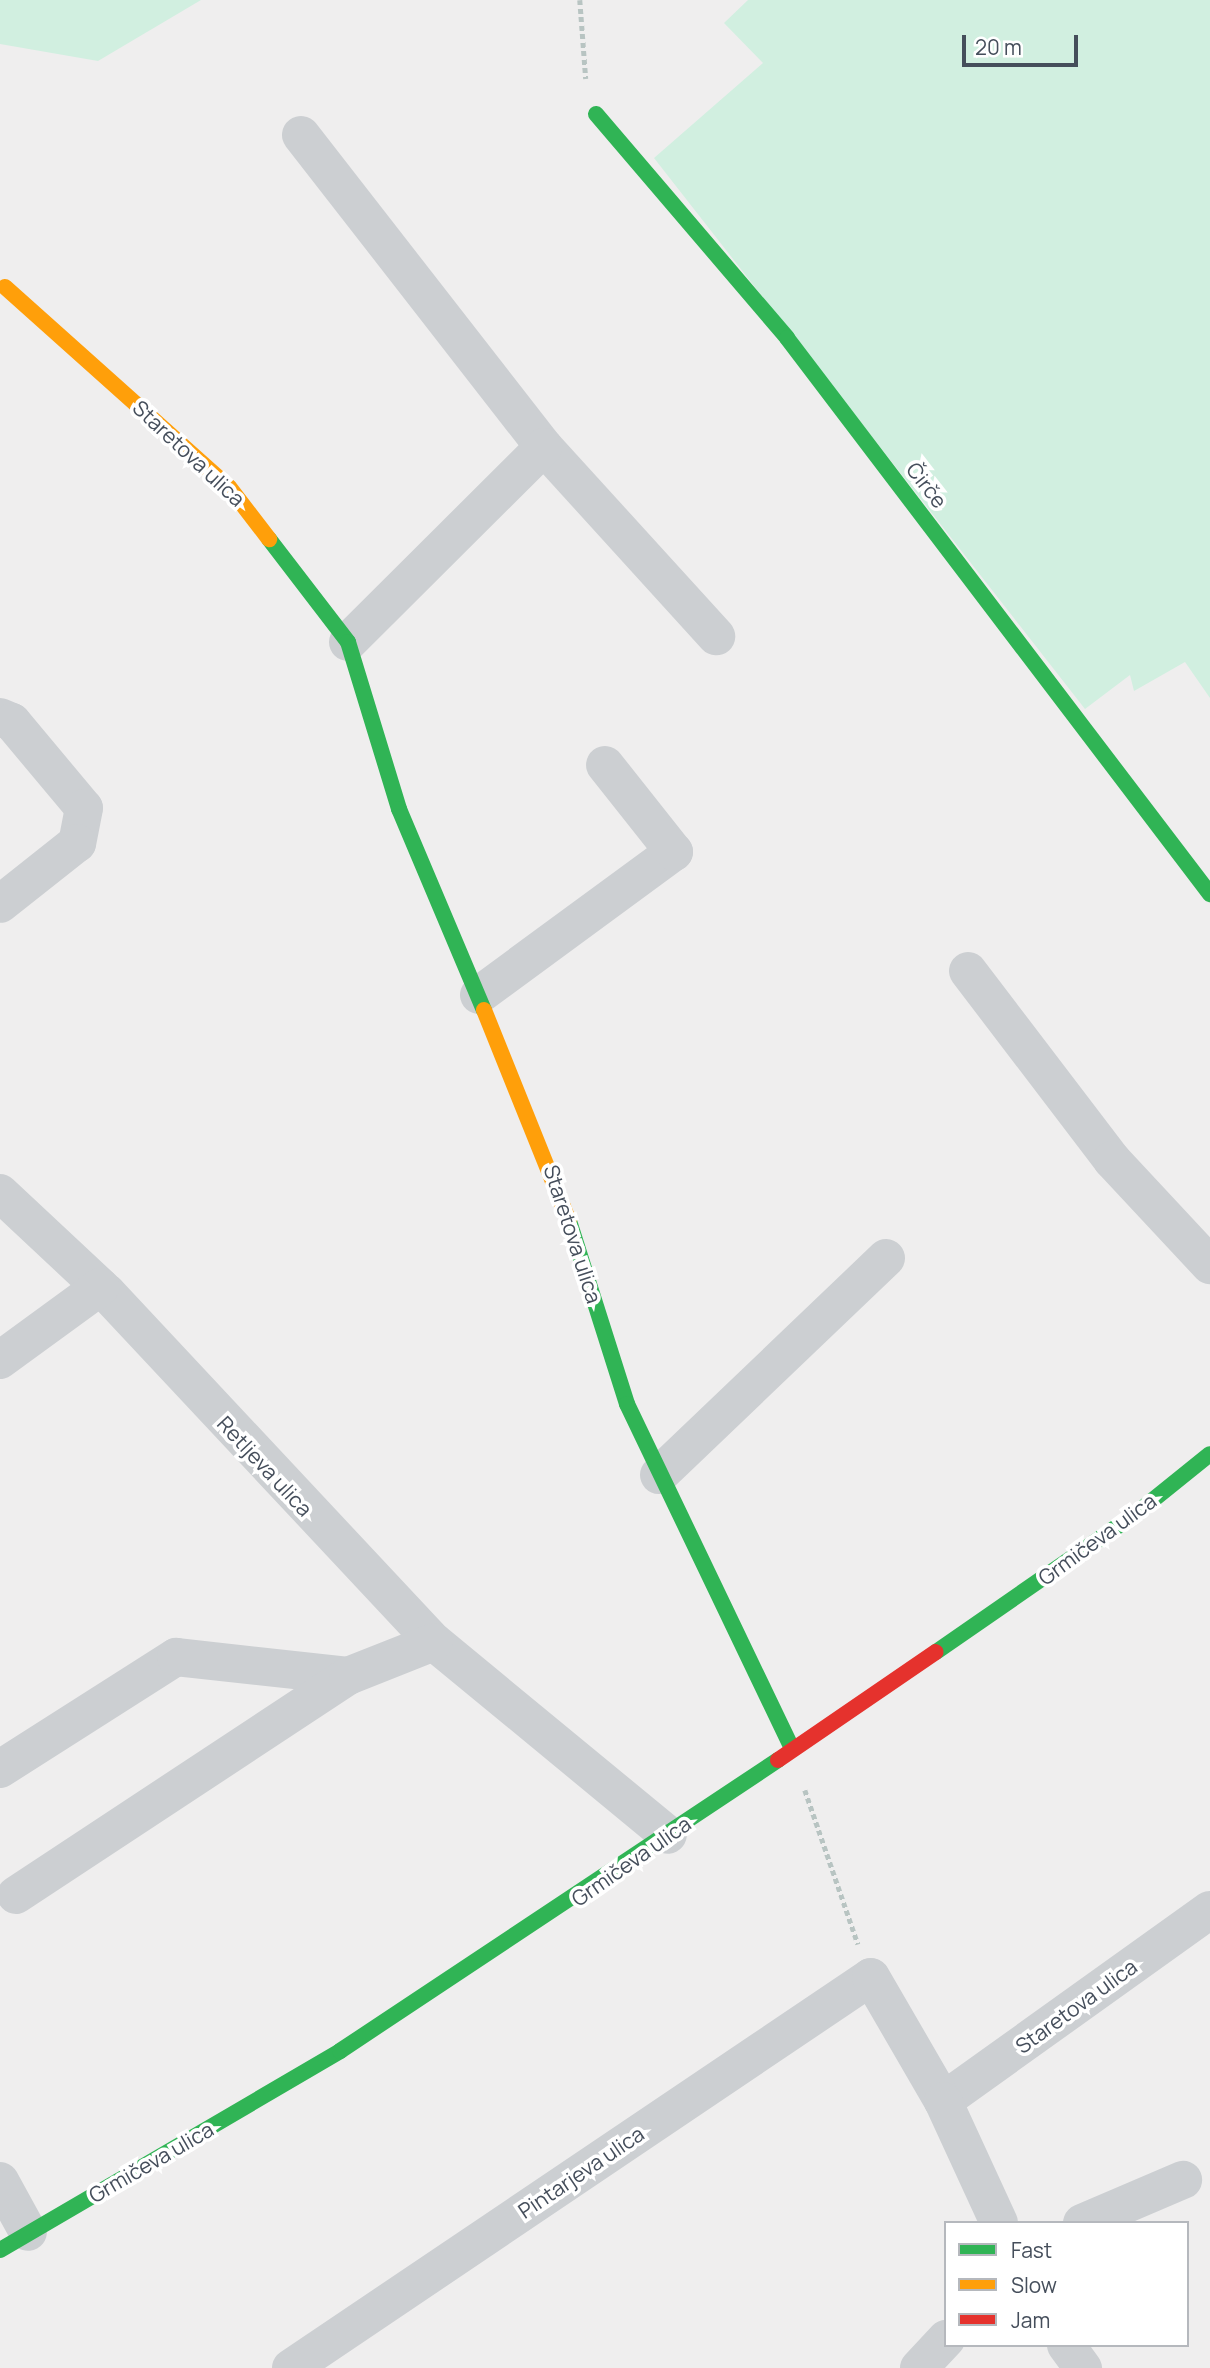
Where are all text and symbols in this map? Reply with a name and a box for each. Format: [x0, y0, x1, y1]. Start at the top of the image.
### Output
scale bar [965, 21, 1080, 65]
text: 20 m [975, 33, 1022, 61]
street label: Staretova ulica [128, 395, 250, 511]
street label: Čirče [901, 457, 953, 513]
street label: Staretova ulica [539, 1162, 607, 1306]
street label: Retljeva ulica [212, 1411, 318, 1521]
street label: Grmičeva ulica [1033, 1488, 1161, 1590]
street label: Grmičeva ulica [567, 1811, 695, 1911]
street label: Staretova ulica [1010, 1953, 1142, 2059]
street label: Grmičeva ulica [84, 2116, 218, 2208]
street label: Pintarjeva ulica [513, 2121, 649, 2223]
legend [944, 2221, 1189, 2347]
text: Fast [1011, 2236, 1052, 2264]
text: Slow [1011, 2271, 1057, 2299]
text: Jam [1011, 2306, 1050, 2334]

